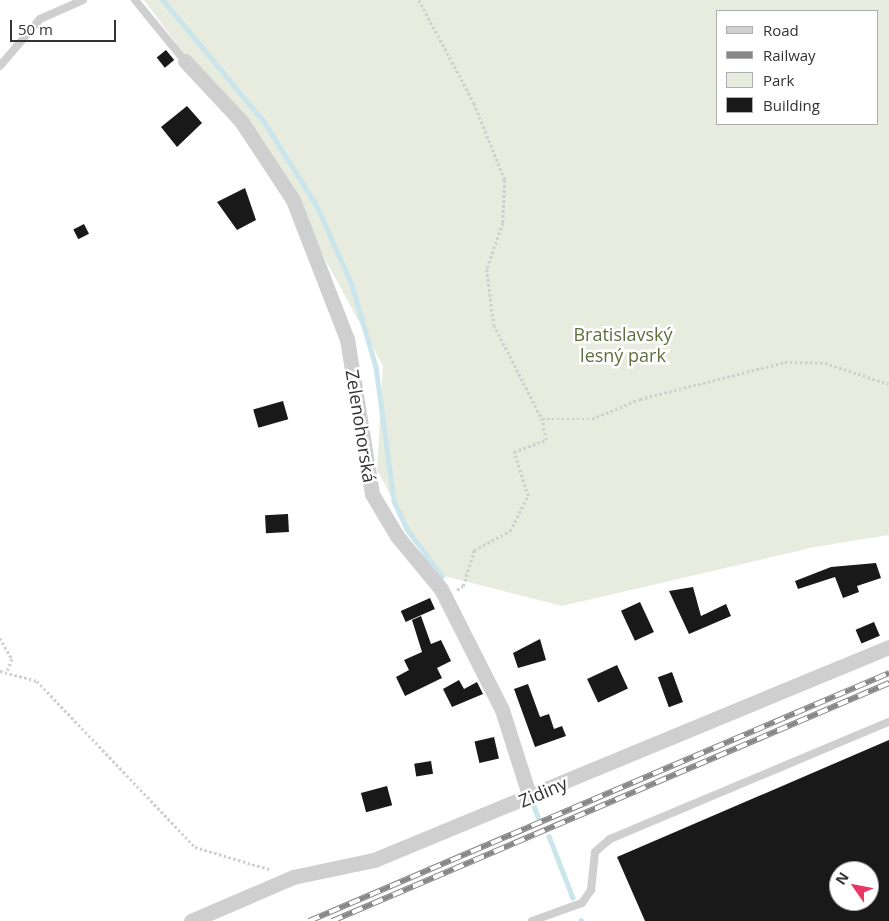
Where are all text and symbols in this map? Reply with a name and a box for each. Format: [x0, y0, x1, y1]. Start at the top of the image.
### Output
scale bar [12, 10, 119, 42]
legend [716, 10, 879, 125]
text: 50 m [18, 19, 53, 39]
text: Road [763, 20, 799, 40]
text: Railway [763, 45, 816, 65]
text: Park [763, 70, 794, 90]
text: Building [763, 95, 820, 115]
park label: Bratislavský lesný park [573, 324, 673, 366]
street label: Zelenohorská [341, 368, 381, 484]
street label: Zidiny [516, 772, 570, 812]
north arrow [829, 861, 879, 911]
text: N [831, 868, 853, 888]

